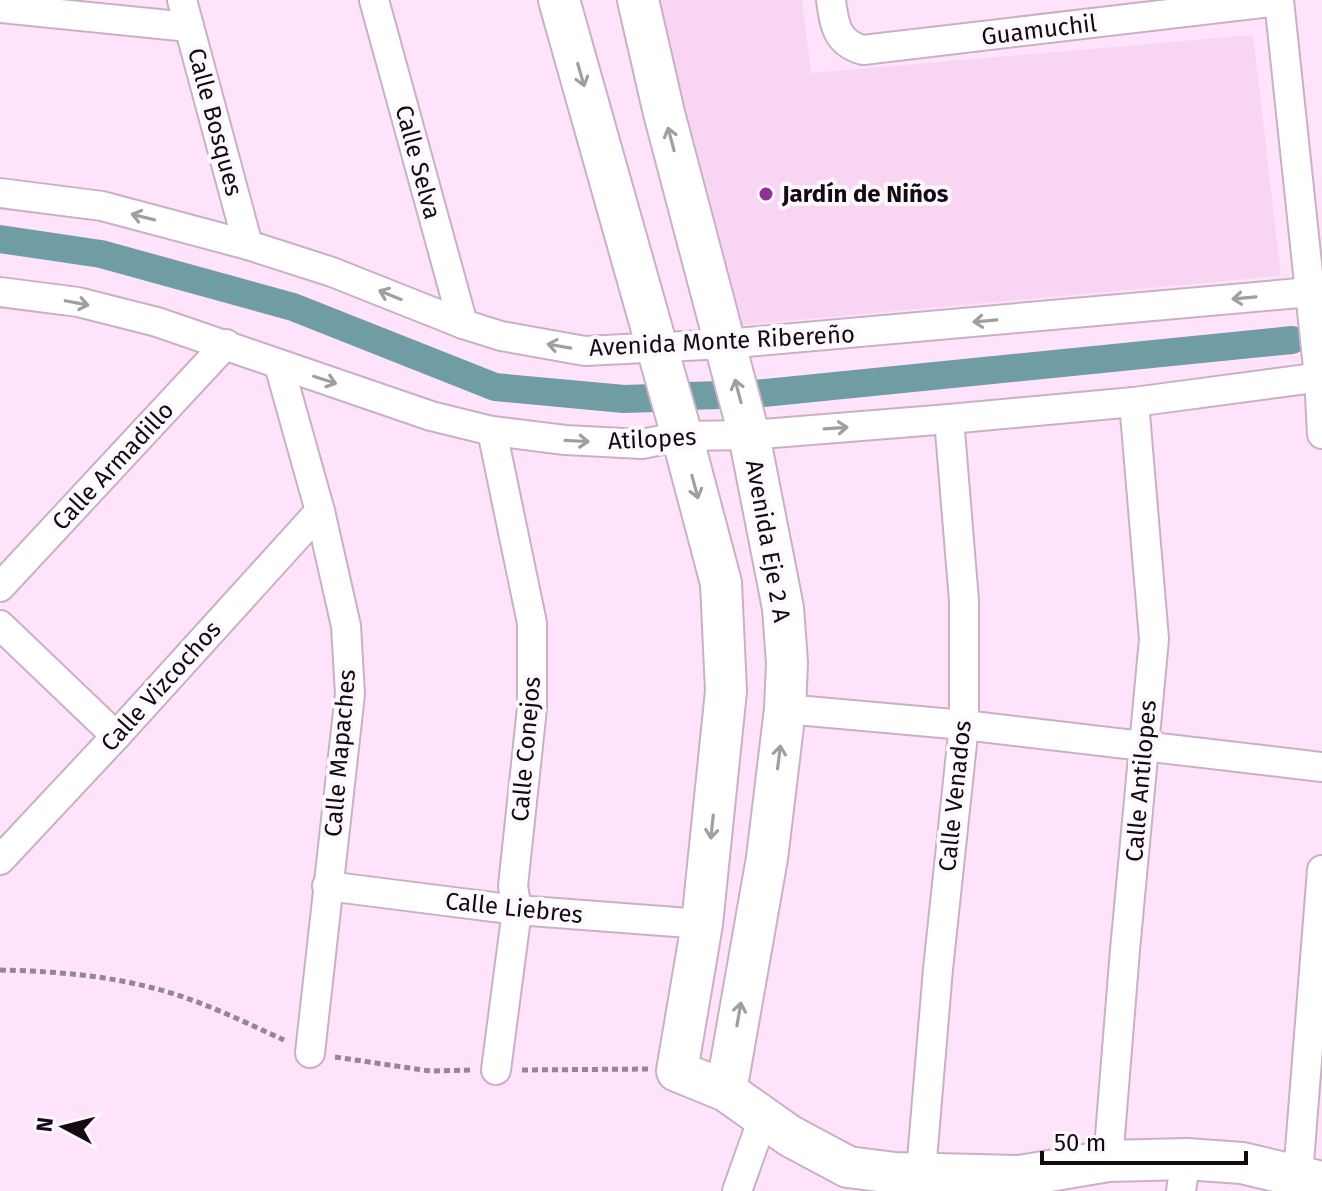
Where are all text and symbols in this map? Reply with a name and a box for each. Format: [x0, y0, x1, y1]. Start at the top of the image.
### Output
street label: Guamuchil [980, 9, 1098, 51]
street label: Calle Bosques [182, 45, 248, 199]
one-way arrow [574, 62, 589, 88]
street label: Calle Selva [389, 102, 447, 222]
one-way arrow [663, 127, 678, 153]
place label: Jardín de Niños [781, 180, 949, 208]
marker: Jardín de Niños [757, 185, 775, 203]
one-way arrow [130, 208, 156, 223]
one-way arrow [378, 287, 403, 301]
one-way arrow [1231, 291, 1258, 306]
one-way arrow [64, 296, 89, 311]
one-way arrow [972, 314, 999, 329]
street label: Avenida Monte Ribereño [588, 320, 856, 362]
one-way arrow [547, 338, 572, 353]
one-way arrow [312, 374, 337, 388]
one-way arrow [729, 378, 744, 404]
street label: Calle Armadillo [46, 396, 180, 536]
one-way arrow [822, 420, 849, 435]
street label: Atilopes [607, 423, 697, 455]
one-way arrow [563, 433, 590, 448]
street label: Avenida Eje 2 A [740, 458, 796, 624]
one-way arrow [689, 474, 704, 500]
street label: Calle Vizcochos [95, 615, 227, 757]
street label: Calle Mapaches [319, 668, 361, 838]
street label: Calle Conejos [506, 675, 546, 823]
street label: Calle Antilopes [1120, 699, 1162, 863]
street label: Calle Venados [933, 719, 977, 873]
one-way arrow [772, 745, 787, 771]
one-way arrow [705, 813, 720, 840]
street label: Calle Liebres [444, 887, 584, 929]
one-way arrow [733, 1002, 748, 1027]
north arrow [24, 1087, 104, 1167]
scale bar [1042, 1115, 1246, 1165]
text: N [30, 1116, 59, 1134]
text: 50 m [1054, 1129, 1106, 1157]

